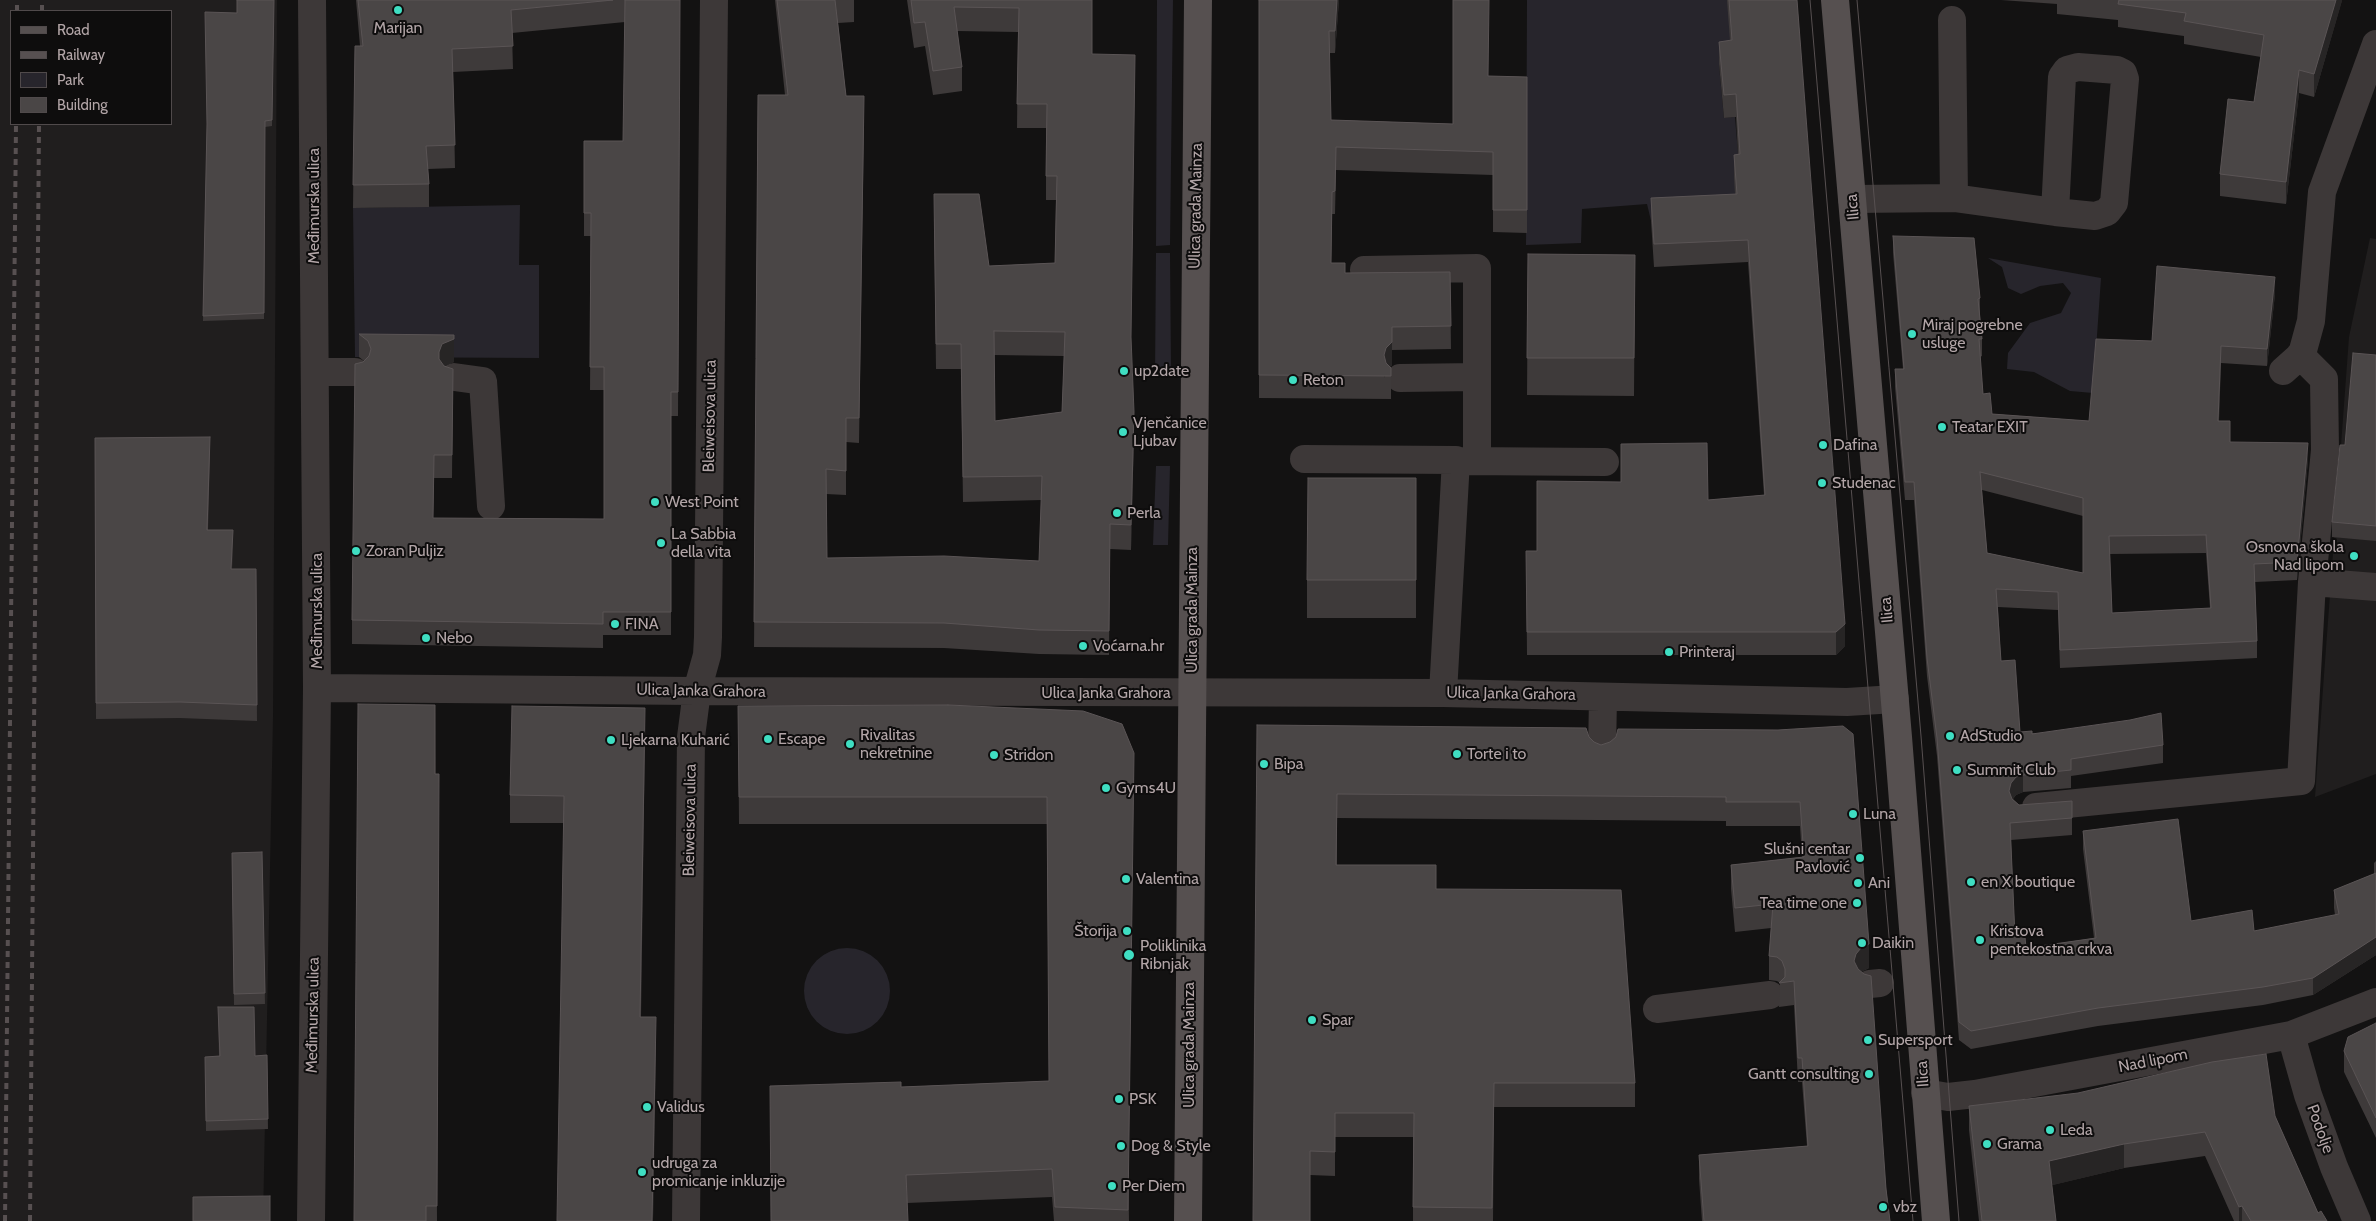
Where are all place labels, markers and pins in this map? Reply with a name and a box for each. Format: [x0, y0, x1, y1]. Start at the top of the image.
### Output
marker: Marijan [392, 4, 404, 16]
place label: Marijan [373, 18, 423, 38]
place label: Miraj pogrebne usluge [1922, 315, 2023, 353]
marker: Miraj pogrebne usluge [1906, 328, 1918, 340]
place label: up2date [1134, 361, 1189, 381]
marker: up2date [1118, 365, 1130, 377]
place label: Reton [1303, 370, 1344, 390]
marker: Reton [1287, 374, 1299, 386]
place label: Vjenčanice Ljubav [1133, 413, 1207, 451]
place label: Teatar EXIT [1952, 417, 2028, 437]
marker: Teatar EXIT [1936, 421, 1948, 433]
marker: Vjenčanice Ljubav [1117, 426, 1129, 438]
place label: Dafina [1833, 435, 1877, 455]
marker: Dafina [1817, 439, 1829, 451]
place label: Studenac [1832, 473, 1896, 493]
marker: Studenac [1816, 477, 1828, 489]
place label: West Point [665, 492, 739, 512]
marker: West Point [649, 496, 661, 508]
place label: Perla [1127, 503, 1161, 523]
marker: Perla [1111, 507, 1123, 519]
place label: La Sabbia della vita [671, 524, 736, 562]
marker: La Sabbia della vita [655, 537, 667, 549]
place label: Osnovna škola Nad lipom [2246, 537, 2344, 575]
place label: Zoran Puljiz [366, 541, 444, 561]
marker: Zoran Puljiz [350, 545, 362, 557]
marker: Osnovna škola Nad lipom [2348, 550, 2360, 562]
place label: FINA [625, 614, 659, 634]
marker: FINA [609, 618, 621, 630]
place label: Nebo [436, 628, 473, 648]
marker: Nebo [420, 632, 432, 644]
place label: Voćarna.hr [1093, 636, 1164, 656]
marker: Voćarna.hr [1077, 640, 1089, 652]
place label: Printeraj [1679, 642, 1735, 662]
marker: Printeraj [1663, 646, 1675, 658]
place label: Rivalitas nekretnine [860, 725, 932, 763]
place label: AdStudio [1960, 726, 2022, 746]
place label: Escape [778, 729, 825, 749]
place label: Ljekarna Kuharić [621, 730, 730, 750]
marker: AdStudio [1944, 730, 1956, 742]
marker: Escape [762, 733, 774, 745]
marker: Ljekarna Kuharić [605, 734, 617, 746]
marker: Rivalitas nekretnine [844, 738, 856, 750]
place label: Torte i to [1467, 744, 1526, 764]
place label: Stridon [1004, 745, 1054, 765]
marker: Torte i to [1451, 748, 1463, 760]
marker: Stridon [988, 749, 1000, 761]
place label: Bipa [1274, 754, 1303, 774]
marker: Bipa [1258, 758, 1270, 770]
place label: Summit Club [1967, 760, 2056, 780]
marker: Summit Club [1951, 764, 1963, 776]
place label: Gyms4U [1116, 778, 1176, 798]
marker: Gyms4U [1100, 782, 1112, 794]
place label: Luna [1863, 804, 1896, 824]
marker: Luna [1847, 808, 1859, 820]
place label: Slušni centar Pavlović [1764, 839, 1850, 877]
marker: Slušni centar Pavlović [1854, 852, 1866, 864]
place label: Valentina [1136, 869, 1199, 889]
place label: en X boutique [1981, 872, 2075, 892]
marker: Valentina [1120, 873, 1132, 885]
place label: Ani [1868, 873, 1890, 893]
marker: en X boutique [1965, 876, 1977, 888]
marker: Ani [1852, 877, 1864, 889]
place label: Tea time one [1760, 893, 1847, 913]
marker: Tea time one [1851, 897, 1863, 909]
place label: Štorija [1074, 921, 1117, 941]
place label: Kristova pentekostna crkva [1990, 921, 2112, 959]
marker: Štorija [1121, 925, 1133, 937]
place label: Daikin [1872, 933, 1914, 953]
marker: Kristova pentekostna crkva [1974, 934, 1986, 946]
place label: Poliklinika Ribnjak [1140, 936, 1206, 974]
marker: Daikin [1856, 937, 1868, 949]
marker: Poliklinika Ribnjak [1122, 948, 1136, 962]
place label: Spar [1322, 1010, 1353, 1030]
marker: Spar [1306, 1014, 1318, 1026]
place label: Supersport [1878, 1030, 1953, 1050]
marker: Supersport [1862, 1034, 1874, 1046]
place label: Gantt consulting [1748, 1064, 1859, 1084]
marker: Gantt consulting [1863, 1068, 1875, 1080]
place label: PSK [1129, 1089, 1157, 1109]
marker: PSK [1113, 1093, 1125, 1105]
place label: Validus [657, 1097, 705, 1117]
marker: Validus [641, 1101, 653, 1113]
place label: Leda [2060, 1120, 2093, 1140]
marker: Leda [2044, 1124, 2056, 1136]
place label: Grama [1997, 1134, 2042, 1154]
place label: Dog & Style [1131, 1136, 1211, 1156]
marker: Grama [1981, 1138, 1993, 1150]
marker: Dog & Style [1115, 1140, 1127, 1152]
place label: udruga za promicanje inkluzije [652, 1153, 785, 1191]
marker: udruga za promicanje inkluzije [636, 1166, 648, 1178]
place label: Per Diem [1122, 1176, 1185, 1196]
marker: Per Diem [1106, 1180, 1118, 1192]
place label: vbz [1893, 1197, 1917, 1217]
marker: vbz [1877, 1201, 1889, 1213]

